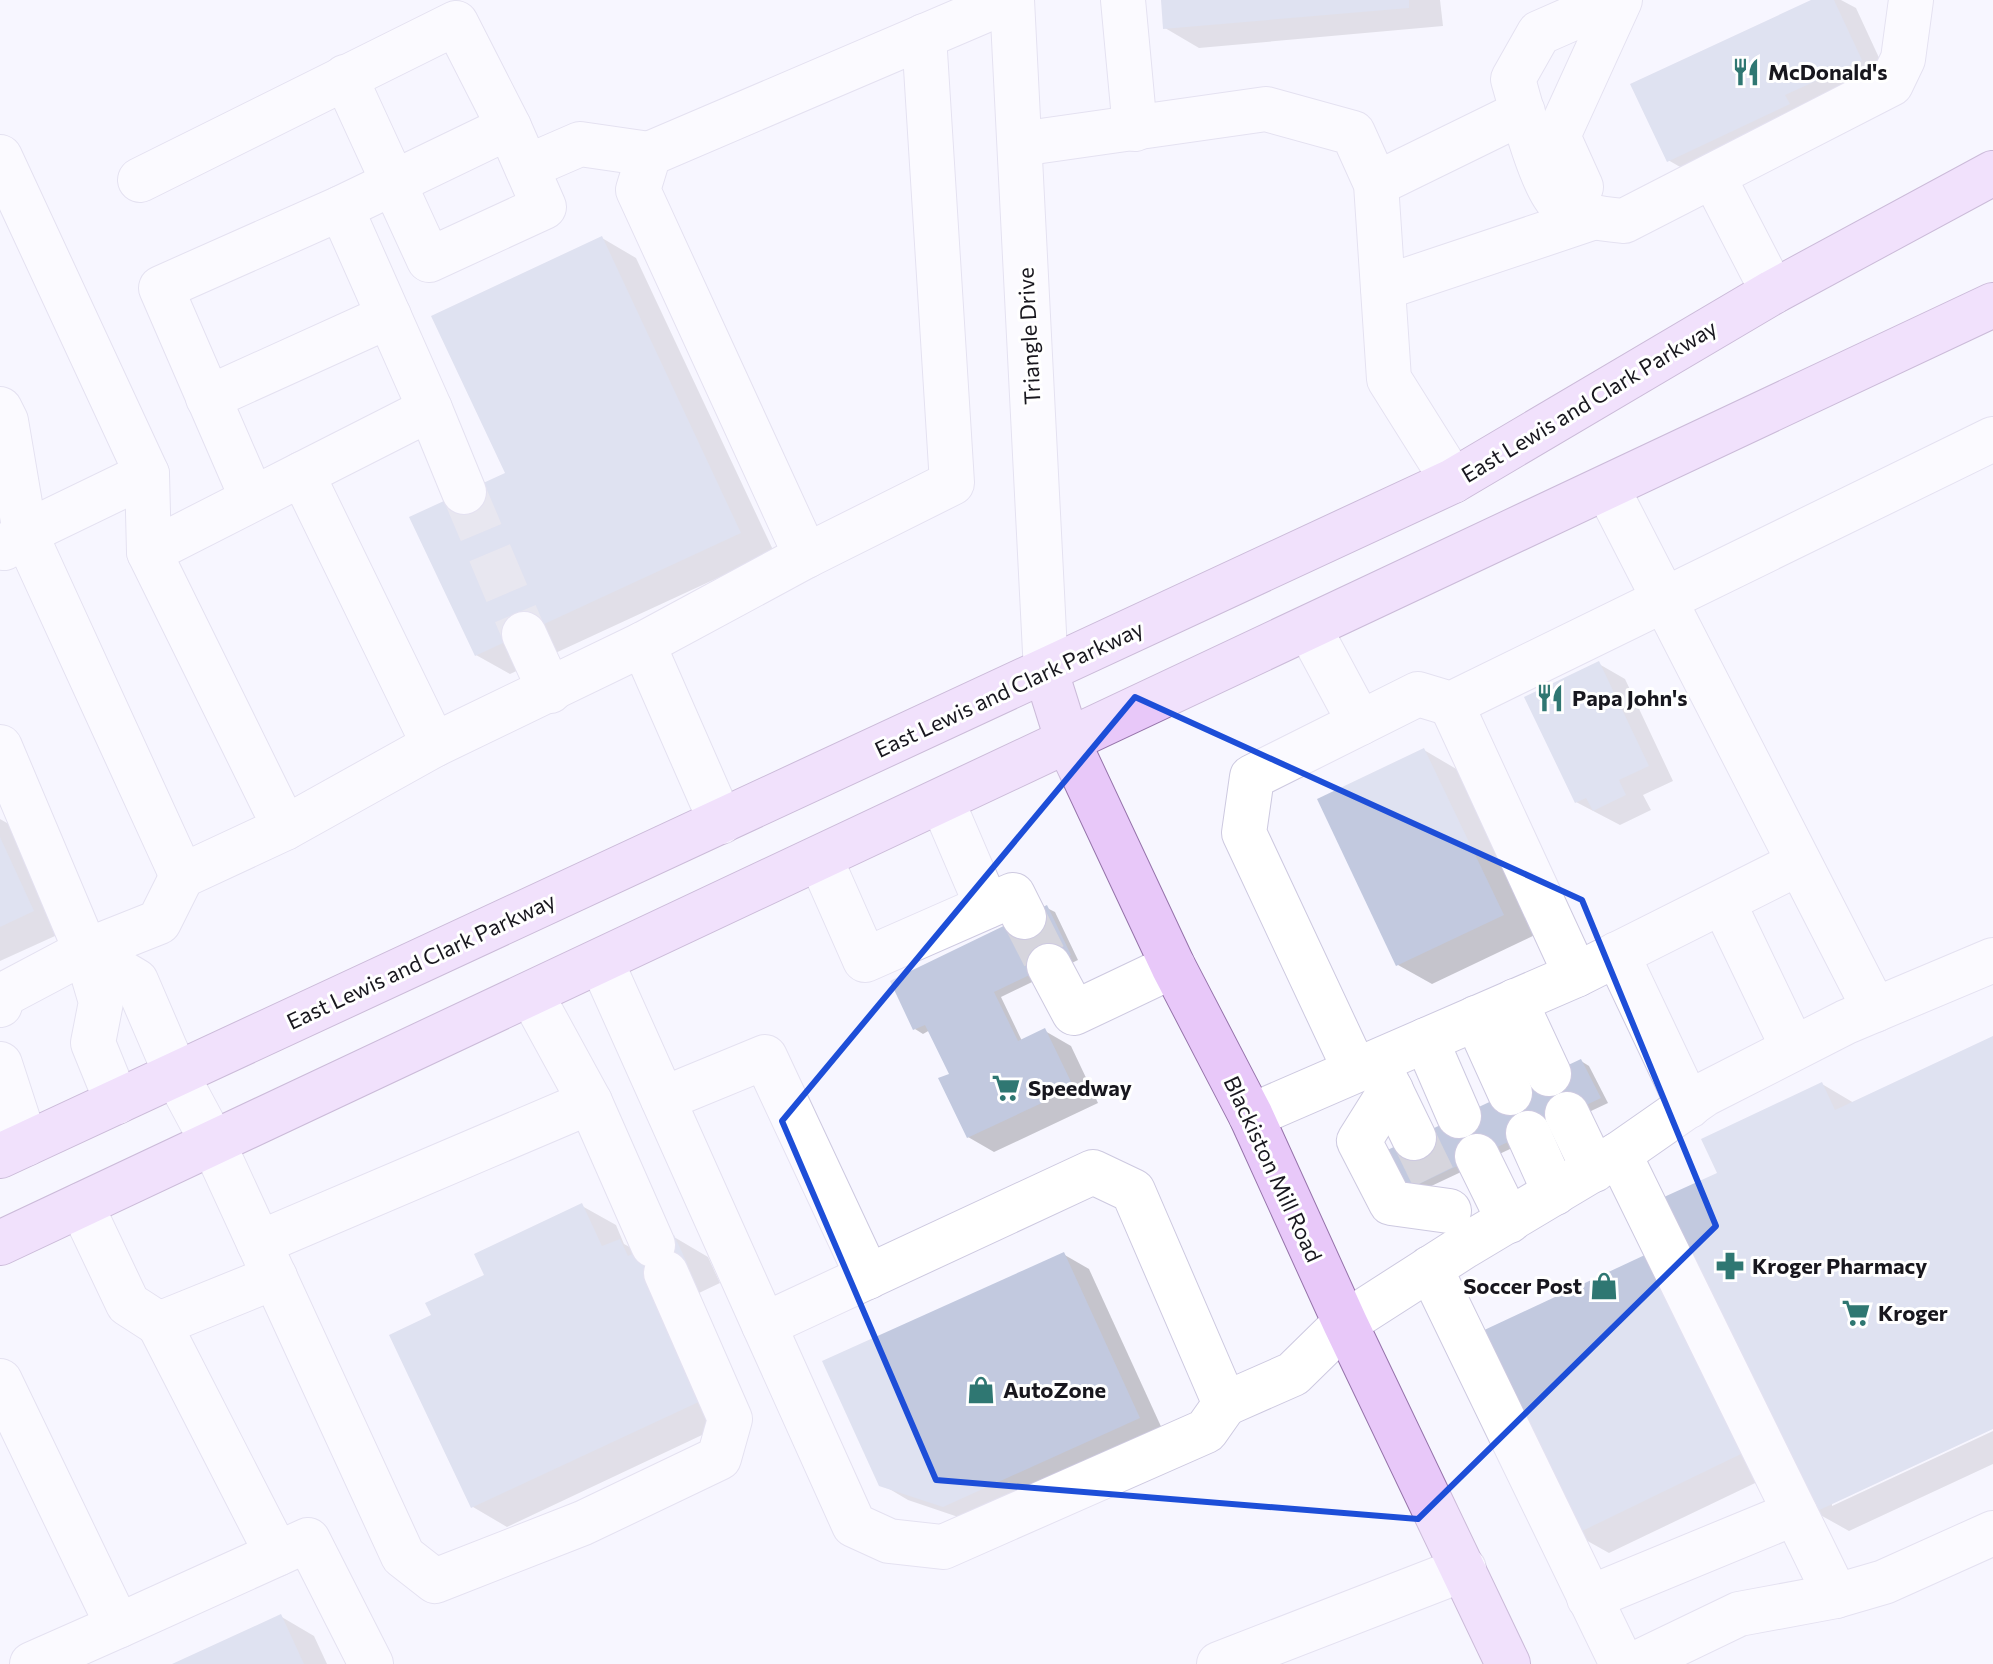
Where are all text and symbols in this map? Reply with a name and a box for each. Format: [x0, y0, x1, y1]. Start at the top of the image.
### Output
restaurant icon: McDonald's [1731, 57, 1761, 87]
place label: McDonald's [1768, 58, 1887, 85]
street label: Triangle Drive [1011, 267, 1046, 405]
street label: East Lewis and Clark Parkway [1456, 313, 1721, 488]
street label: East Lewis and Clark Parkway [870, 614, 1147, 763]
restaurant icon: Papa John's [1535, 683, 1565, 713]
place label: Papa John's [1572, 684, 1688, 711]
street label: East Lewis and Clark Parkway [282, 886, 559, 1035]
street label: Blackiston Mill Road [1219, 1072, 1328, 1266]
supermarket icon: Speedway [991, 1073, 1021, 1103]
place label: Speedway [1028, 1074, 1132, 1101]
pharmacy icon: Kroger Pharmacy [1715, 1251, 1745, 1281]
place label: Kroger Pharmacy [1752, 1252, 1927, 1279]
shop icon: Soccer Post [1589, 1271, 1619, 1301]
place label: Soccer Post [1463, 1272, 1582, 1299]
supermarket icon: Kroger [1841, 1298, 1871, 1328]
place label: Kroger [1878, 1299, 1948, 1326]
shop icon: AutoZone [966, 1375, 996, 1405]
place label: AutoZone [1003, 1376, 1106, 1403]

